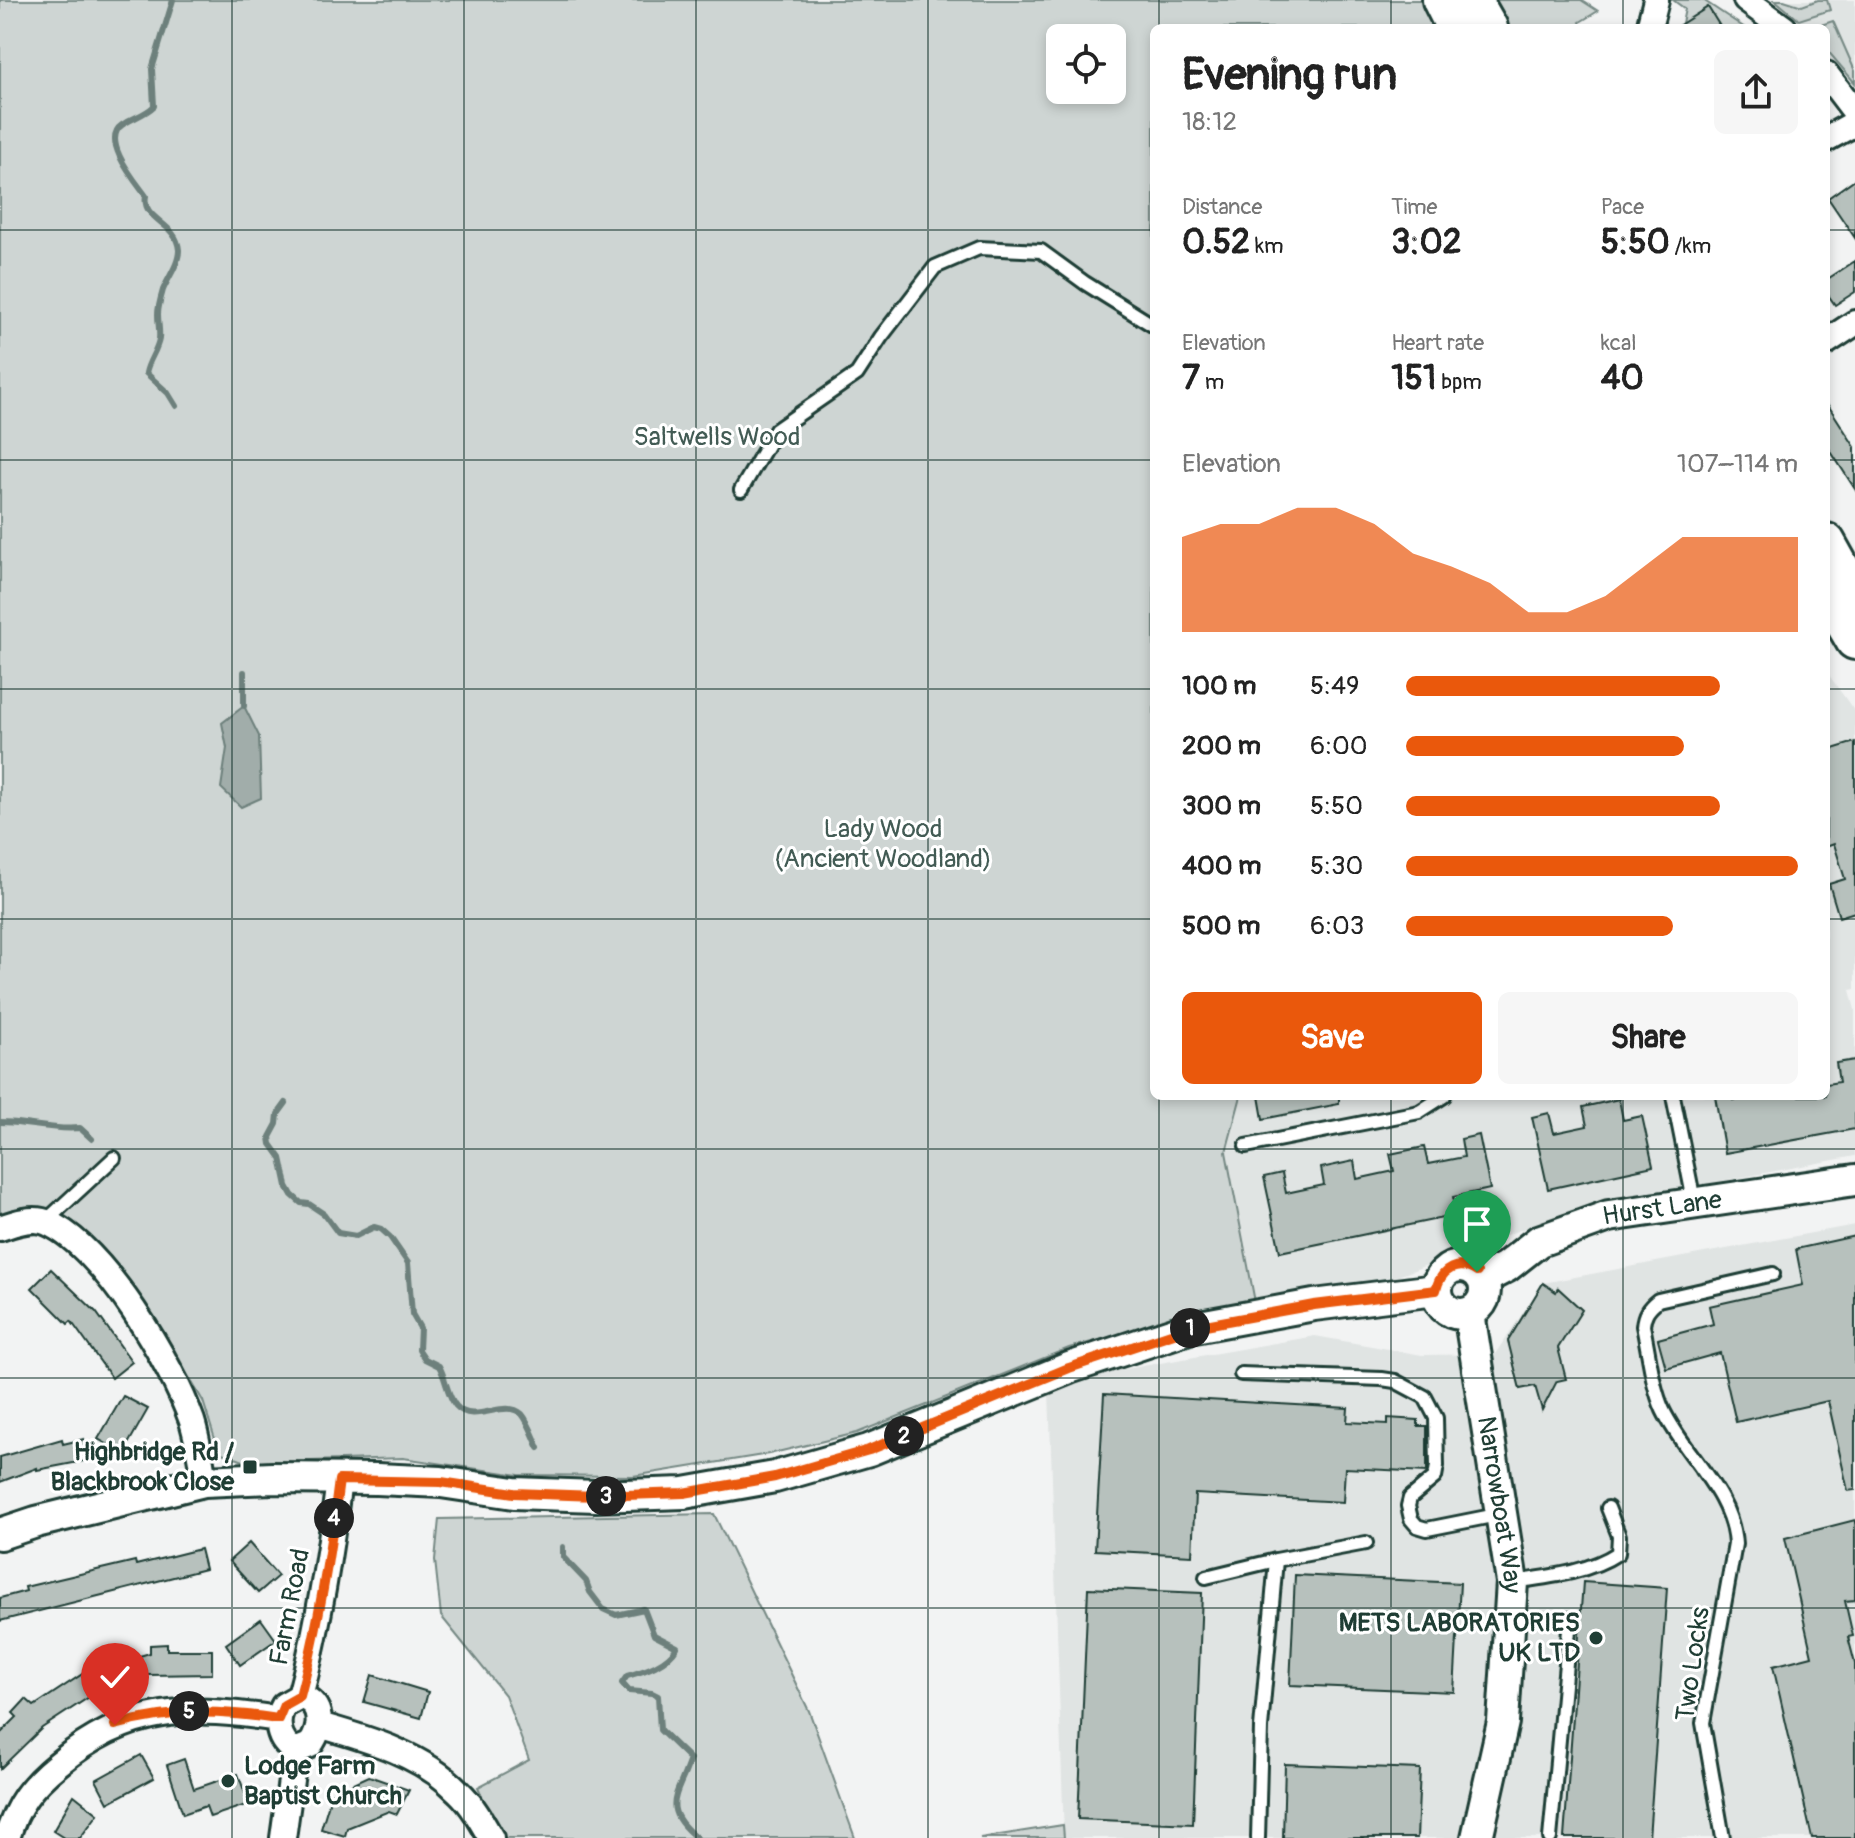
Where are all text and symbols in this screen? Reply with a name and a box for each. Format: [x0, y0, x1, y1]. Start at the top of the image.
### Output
map controls [1046, 24, 1126, 104]
button: locate [1046, 24, 1126, 104]
text: Evening run [1182, 48, 1397, 103]
button: share [1714, 50, 1798, 134]
text: 18:12 [1182, 106, 1237, 138]
text: Distance [1182, 193, 1262, 221]
text: Time [1391, 193, 1437, 221]
text: Pace [1601, 193, 1644, 221]
text: 0.52 [1182, 221, 1250, 264]
text: 3:02 [1391, 221, 1462, 264]
text: 5:50 [1601, 221, 1670, 264]
text: km [1250, 232, 1284, 260]
text: /km [1670, 232, 1711, 260]
text: Elevation [1182, 329, 1266, 357]
text: Heart rate [1391, 329, 1484, 357]
text: kcal [1601, 329, 1636, 357]
text: 7 [1182, 357, 1200, 400]
text: 151 [1391, 357, 1436, 400]
text: 40 [1601, 357, 1644, 400]
text: m [1200, 368, 1224, 396]
text: bpm [1436, 368, 1482, 396]
park label: Saltwells Wood [634, 421, 800, 453]
text: Elevation [1182, 448, 1281, 480]
text: 107–114 m [1677, 448, 1798, 480]
text: 100 m [1182, 670, 1256, 702]
text: 5:49 [1310, 670, 1360, 702]
text: 200 m [1182, 730, 1261, 762]
text: 6:00 [1310, 730, 1368, 762]
text: 300 m [1182, 790, 1261, 822]
text: 5:50 [1310, 790, 1363, 822]
park label: Lady Wood (Ancient Woodland) [774, 813, 992, 875]
text: 400 m [1182, 850, 1261, 882]
text: 5:30 [1310, 850, 1363, 882]
text: 500 m [1182, 910, 1260, 942]
text: 6:03 [1310, 910, 1364, 942]
button: Save [1182, 992, 1482, 1084]
button: Share [1498, 992, 1798, 1084]
street label: Hurst Lane [1600, 1184, 1724, 1233]
pin [1443, 1190, 1511, 1272]
icon: arrive [1455, 1202, 1499, 1246]
pin: 1 [1170, 1308, 1210, 1348]
text: 1 [1186, 1314, 1194, 1342]
street label: Narrowboat Way [1470, 1414, 1528, 1594]
pin: 2 [884, 1416, 924, 1456]
text: 2 [898, 1422, 910, 1450]
place label: Highbridge Rd / Blackbrook Close [50, 1436, 235, 1498]
marker: Highbridge Rd / Blackbrook Close [241, 1458, 259, 1476]
pin: 3 [586, 1476, 626, 1516]
text: 3 [600, 1482, 612, 1510]
pin: 4 [314, 1498, 354, 1538]
text: 4 [328, 1504, 340, 1532]
street label: Farm Road [263, 1546, 317, 1668]
street label: Two Locks [1669, 1604, 1717, 1723]
place label: METS LABORATORIES UK LTD [1339, 1607, 1580, 1669]
marker: METS LABORATORIES UK LTD [1587, 1629, 1605, 1647]
pin [81, 1643, 149, 1725]
icon: check [93, 1655, 137, 1699]
pin: 5 [169, 1691, 209, 1731]
text: 5 [183, 1697, 195, 1725]
place label: Lodge Farm Baptist Church [244, 1750, 402, 1812]
marker: Lodge Farm Baptist Church [219, 1772, 237, 1790]

